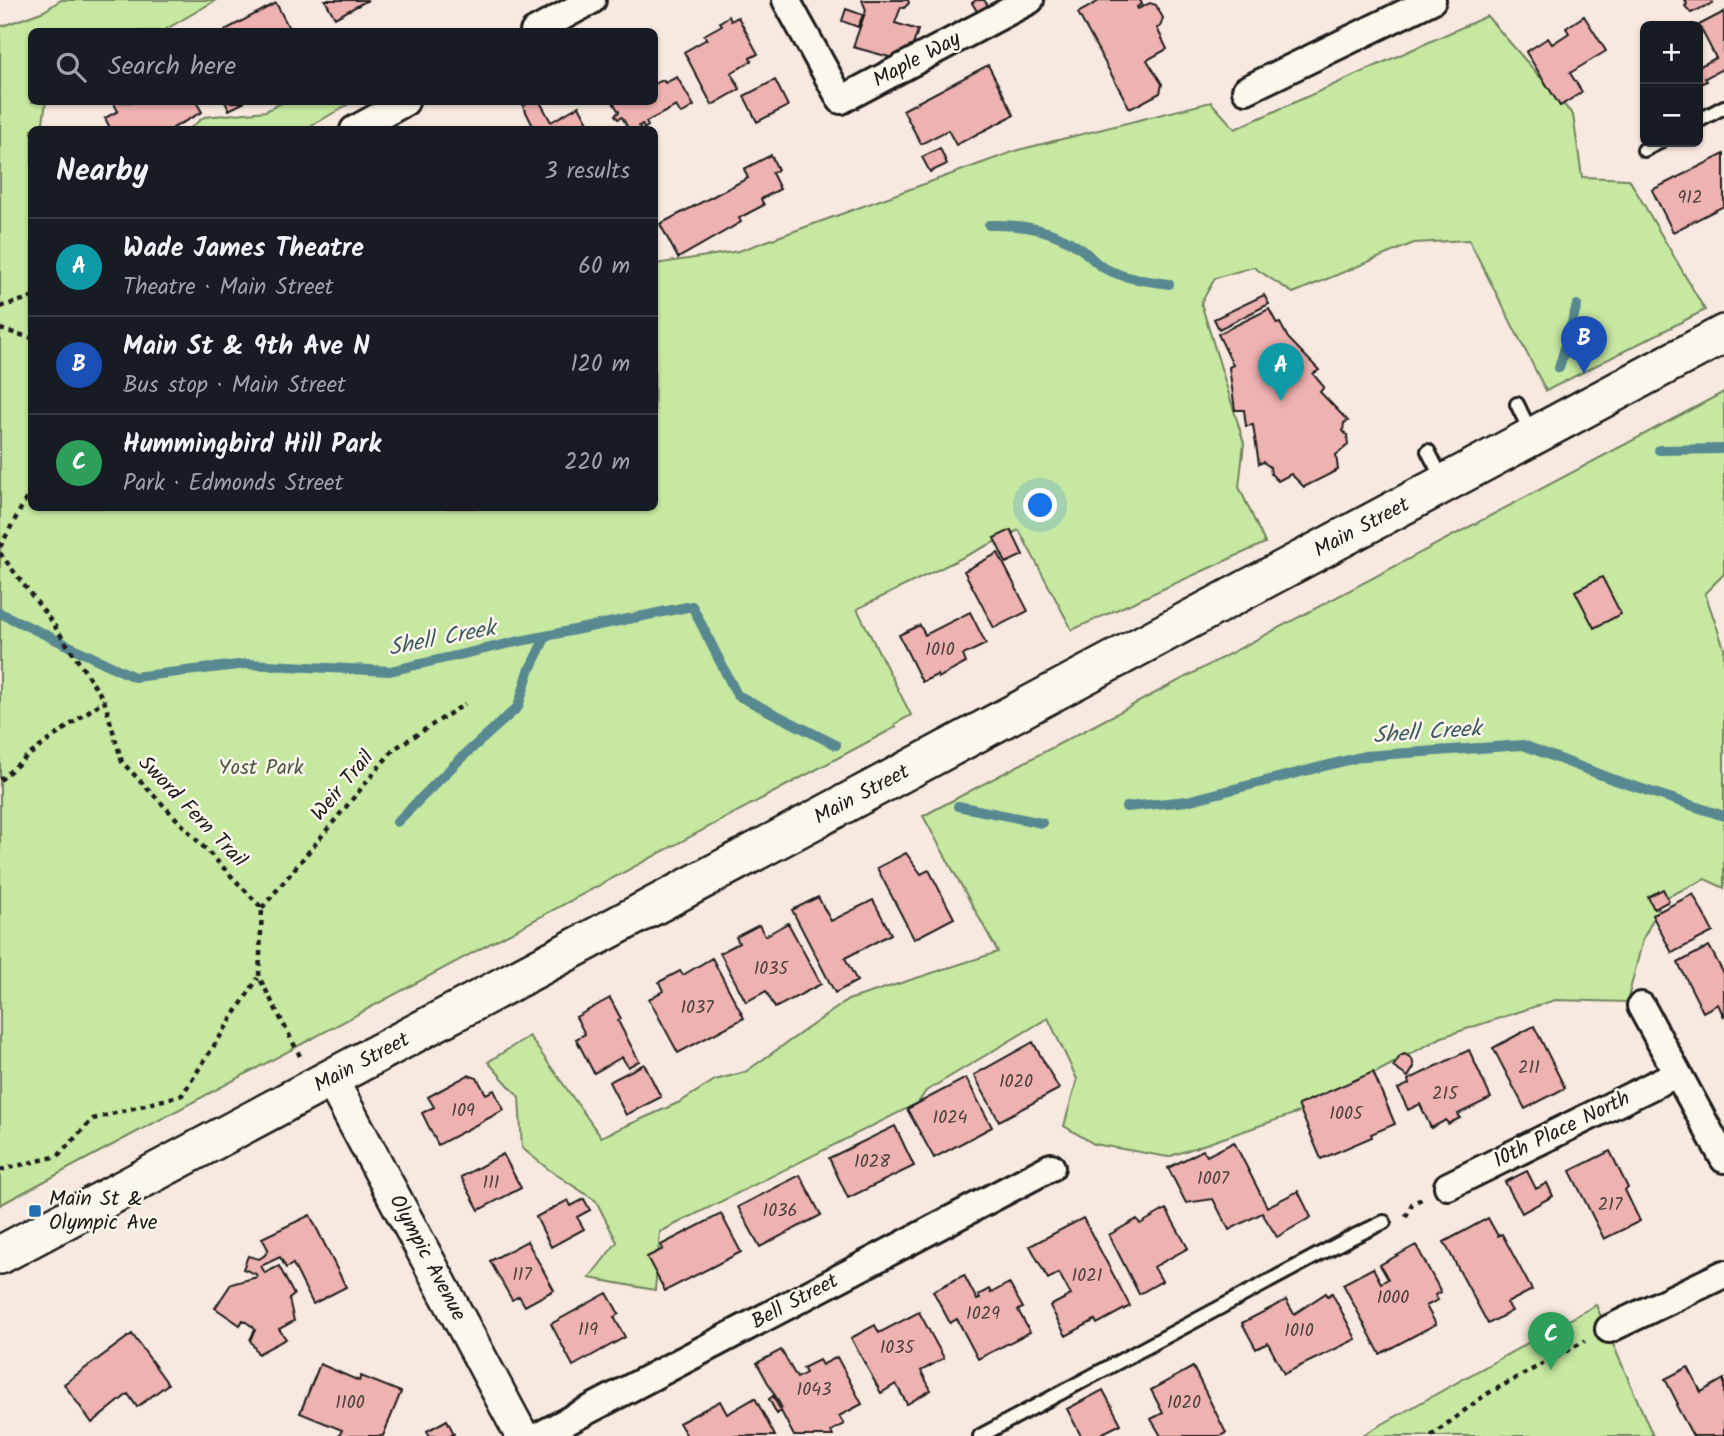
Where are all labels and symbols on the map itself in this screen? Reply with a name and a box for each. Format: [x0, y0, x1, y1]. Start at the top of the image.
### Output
street label: Maple Way [867, 23, 967, 97]
house number: 912 [1678, 184, 1702, 213]
pin: B [1561, 316, 1607, 374]
pin: A [1258, 343, 1304, 401]
your location [1023, 488, 1057, 522]
street label: Main Street [1308, 489, 1417, 567]
water label: Shell Creek [385, 610, 502, 667]
house number: 1010 [925, 636, 955, 665]
water label: Shell Creek [1372, 711, 1485, 755]
street label: Weir Trail [303, 743, 383, 829]
street label: Sword Fern Trail [129, 748, 255, 876]
park label: Yost Park [218, 752, 304, 785]
street label: Main Street [808, 756, 917, 834]
house number: 1035 [754, 955, 790, 984]
house number: 1037 [680, 994, 714, 1023]
street label: Main Street [308, 1024, 417, 1102]
house number: 211 [1518, 1054, 1540, 1083]
house number: 1020 [999, 1068, 1033, 1097]
house number: 215 [1432, 1080, 1459, 1109]
street label: 10th Place North [1488, 1083, 1636, 1177]
house number: 109 [451, 1097, 475, 1126]
house number: 1005 [1329, 1100, 1364, 1129]
house number: 1024 [932, 1104, 968, 1133]
house number: 1028 [854, 1148, 890, 1177]
house number: 1007 [1197, 1165, 1230, 1194]
house number: 111 [483, 1169, 499, 1198]
place label: Main St & Olympic Ave [49, 1183, 158, 1240]
street label: Olympic Avenue [380, 1189, 475, 1328]
house number: 217 [1598, 1191, 1623, 1220]
house number: 1036 [763, 1197, 797, 1226]
marker: Main St & Olympic Ave [27, 1203, 43, 1219]
house number: 117 [512, 1261, 532, 1290]
house number: 1021 [1072, 1262, 1102, 1291]
street label: Bell Street [745, 1265, 845, 1339]
house number: 1000 [1377, 1284, 1409, 1313]
house number: 1029 [966, 1300, 1000, 1329]
pin: C [1528, 1312, 1574, 1370]
house number: 119 [578, 1316, 598, 1345]
house number: 1010 [1284, 1317, 1314, 1346]
house number: 1035 [880, 1334, 916, 1363]
house number: 1043 [797, 1376, 831, 1405]
house number: 1100 [335, 1389, 365, 1418]
house number: 1020 [1167, 1389, 1201, 1418]

